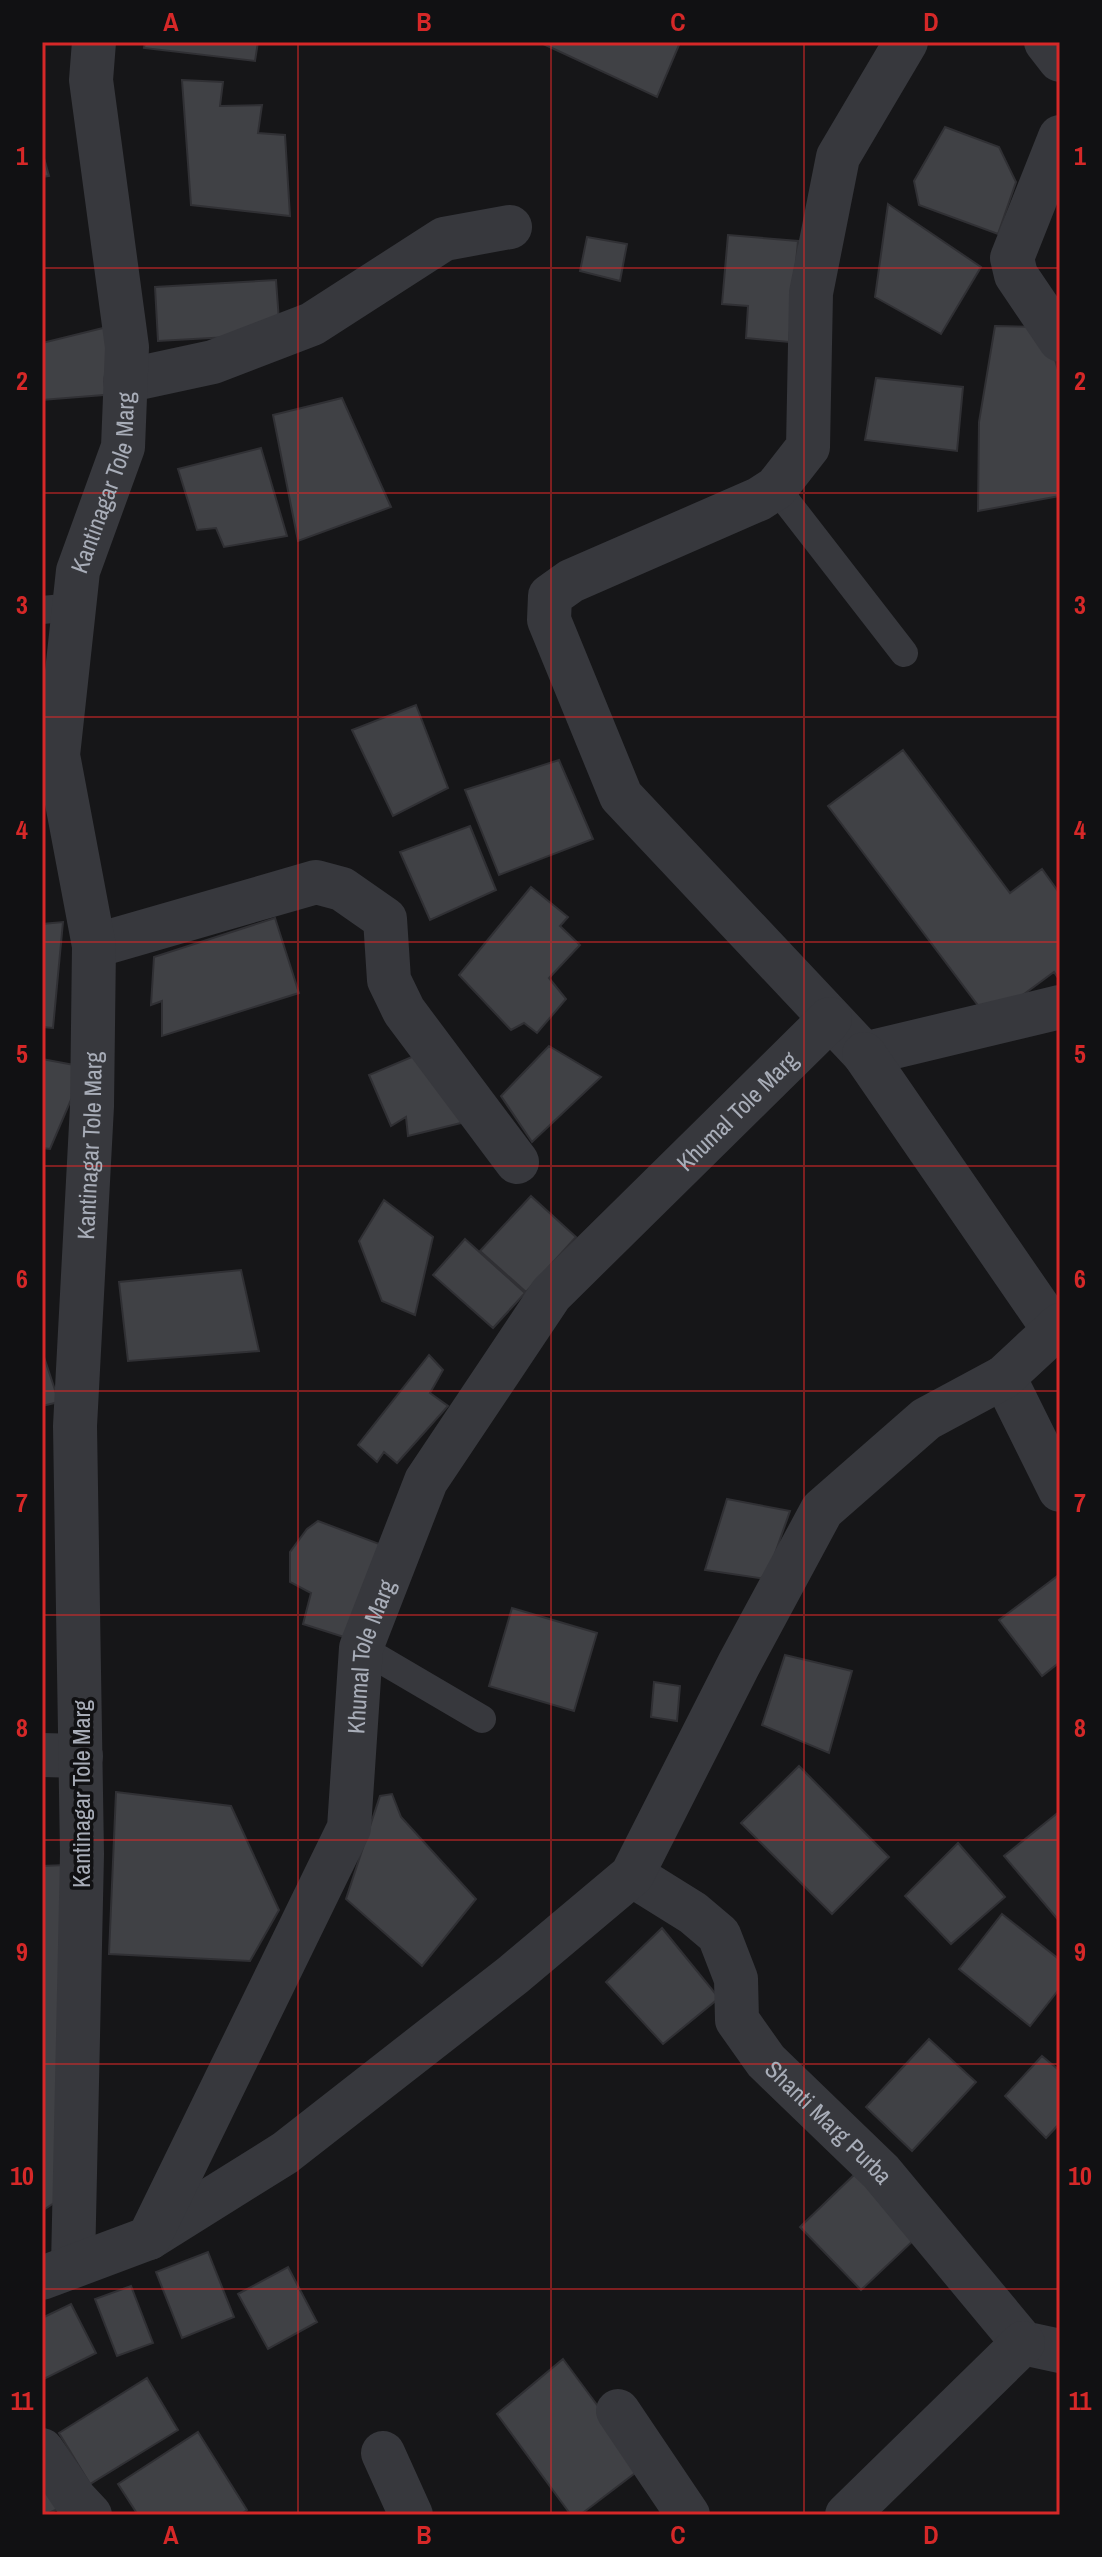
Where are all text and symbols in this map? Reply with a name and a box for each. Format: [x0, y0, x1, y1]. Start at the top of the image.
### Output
text: A [163, 4, 179, 39]
text: B [416, 4, 432, 39]
text: C [670, 4, 686, 39]
text: D [923, 4, 939, 39]
text: 1 [16, 138, 28, 173]
text: 1 [1074, 138, 1086, 173]
text: 2 [16, 363, 28, 398]
text: 2 [1074, 363, 1086, 398]
street label: Kantinagar Tole Marg [63, 391, 141, 577]
text: 3 [16, 587, 28, 622]
text: 3 [1074, 587, 1086, 622]
text: 4 [16, 812, 28, 847]
text: 4 [1074, 812, 1086, 847]
text: 5 [16, 1036, 28, 1071]
text: 5 [1074, 1036, 1086, 1071]
street label: Khumal Tole Marg [669, 1044, 805, 1178]
street label: Kantinagar Tole Marg [69, 1051, 109, 1240]
text: 6 [16, 1261, 28, 1296]
text: 6 [1074, 1261, 1086, 1296]
text: 7 [16, 1485, 28, 1520]
text: 7 [1074, 1485, 1086, 1520]
street label: Khumal Tole Marg [339, 1575, 402, 1735]
street label: Kantinagar Tole Marg [65, 1700, 97, 1888]
text: 8 [16, 1710, 28, 1745]
text: 8 [1074, 1710, 1086, 1745]
text: 9 [16, 1934, 28, 1969]
text: 9 [1074, 1934, 1086, 1969]
street label: Shanti Marg Purba [758, 2053, 900, 2190]
text: 10 [10, 2158, 34, 2193]
text: 10 [1068, 2158, 1092, 2193]
text: 11 [11, 2383, 33, 2418]
text: 11 [1069, 2383, 1091, 2418]
text: A [163, 2517, 179, 2552]
text: B [416, 2517, 432, 2552]
text: C [670, 2517, 686, 2552]
text: D [923, 2517, 939, 2552]

